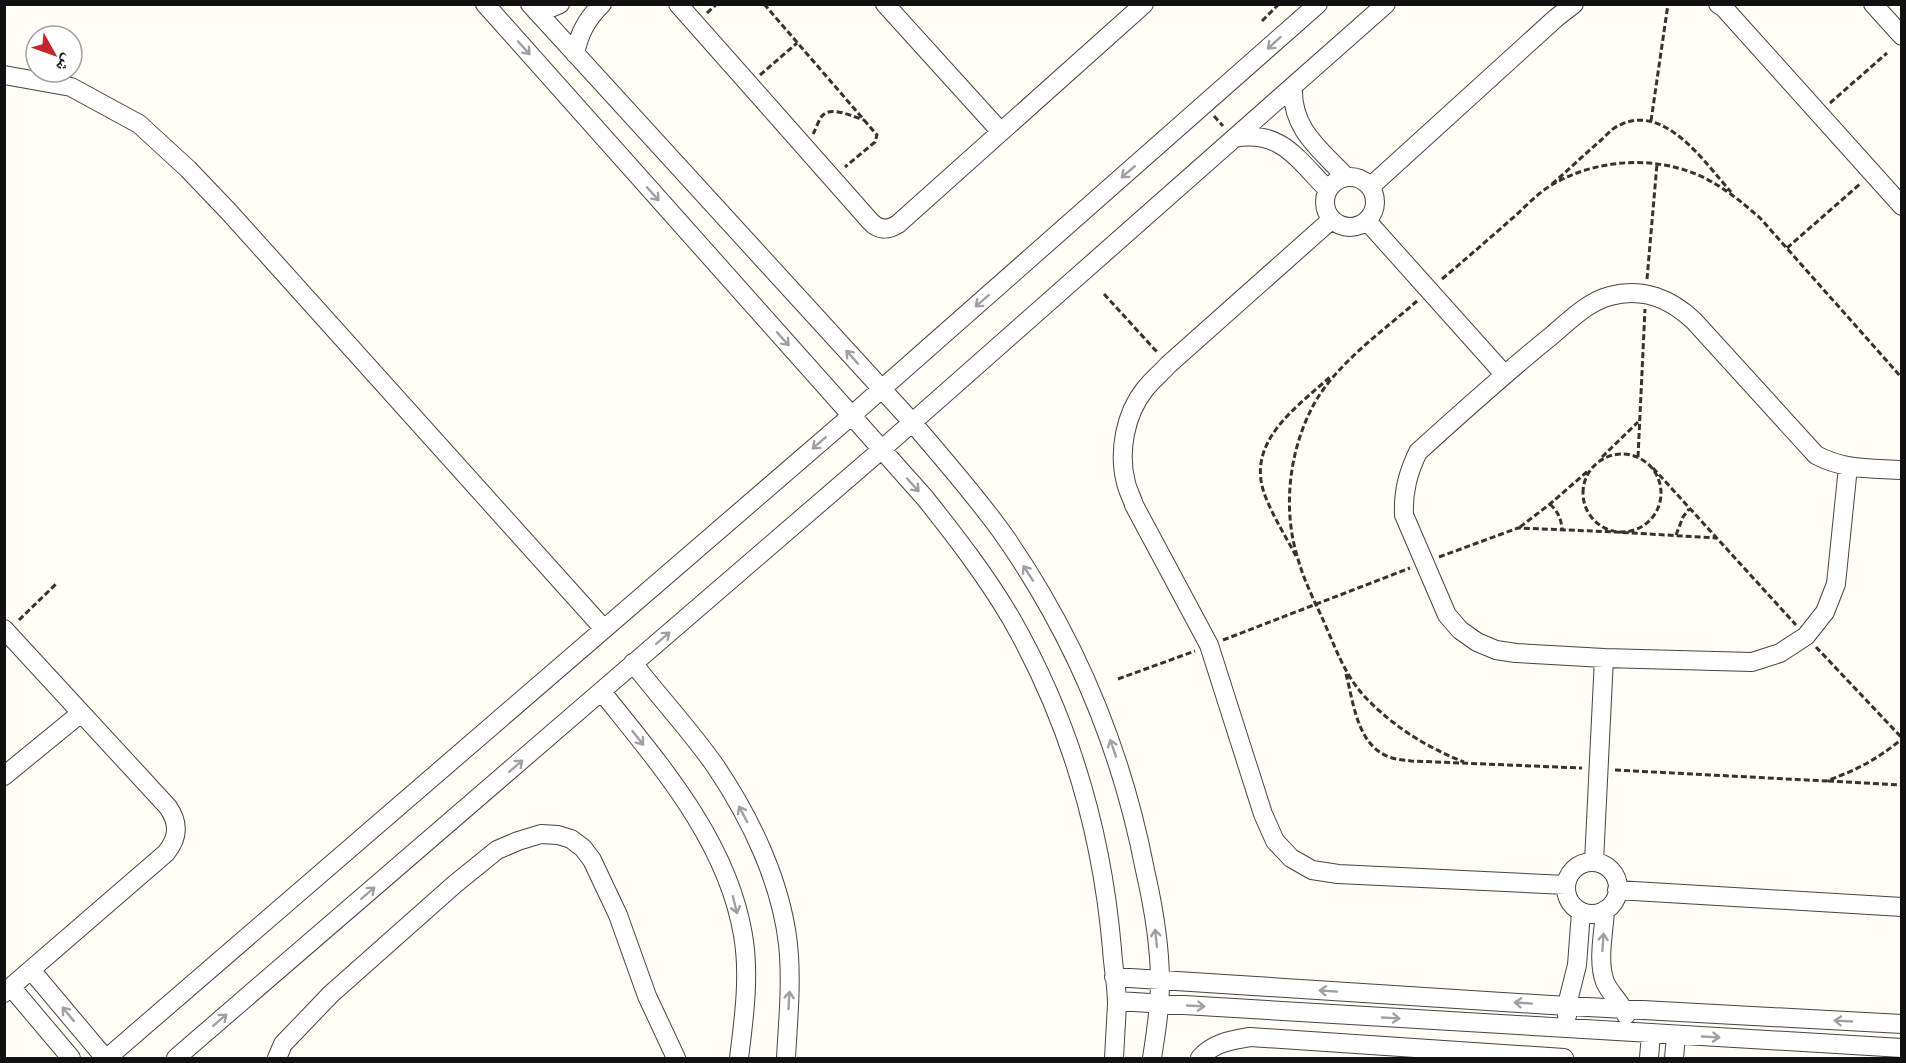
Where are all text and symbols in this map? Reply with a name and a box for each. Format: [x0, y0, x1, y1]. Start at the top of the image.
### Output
north arrow [24, 24, 84, 84]
one-way arrow [1267, 36, 1282, 50]
one-way arrow [517, 40, 531, 55]
text: ش [52, 50, 79, 77]
one-way arrow [1121, 165, 1136, 179]
one-way arrow [646, 186, 660, 201]
one-way arrow [975, 294, 990, 308]
one-way arrow [776, 332, 790, 347]
one-way arrow [845, 350, 859, 365]
one-way arrow [812, 436, 827, 450]
one-way arrow [906, 477, 920, 492]
one-way arrow [1022, 565, 1034, 582]
one-way arrow [655, 631, 670, 645]
one-way arrow [632, 729, 645, 745]
one-way arrow [1107, 739, 1118, 758]
one-way arrow [508, 759, 523, 773]
one-way arrow [737, 805, 748, 823]
one-way arrow [360, 886, 375, 900]
one-way arrow [730, 895, 742, 914]
one-way arrow [1150, 928, 1161, 948]
one-way arrow [1598, 932, 1609, 952]
one-way arrow [1319, 985, 1338, 996]
one-way arrow [784, 991, 795, 1011]
one-way arrow [1513, 998, 1533, 1009]
one-way arrow [1186, 1001, 1206, 1012]
one-way arrow [61, 1007, 75, 1022]
one-way arrow [1380, 1012, 1400, 1023]
one-way arrow [212, 1013, 227, 1027]
one-way arrow [1834, 1015, 1854, 1026]
one-way arrow [1701, 1032, 1721, 1043]

